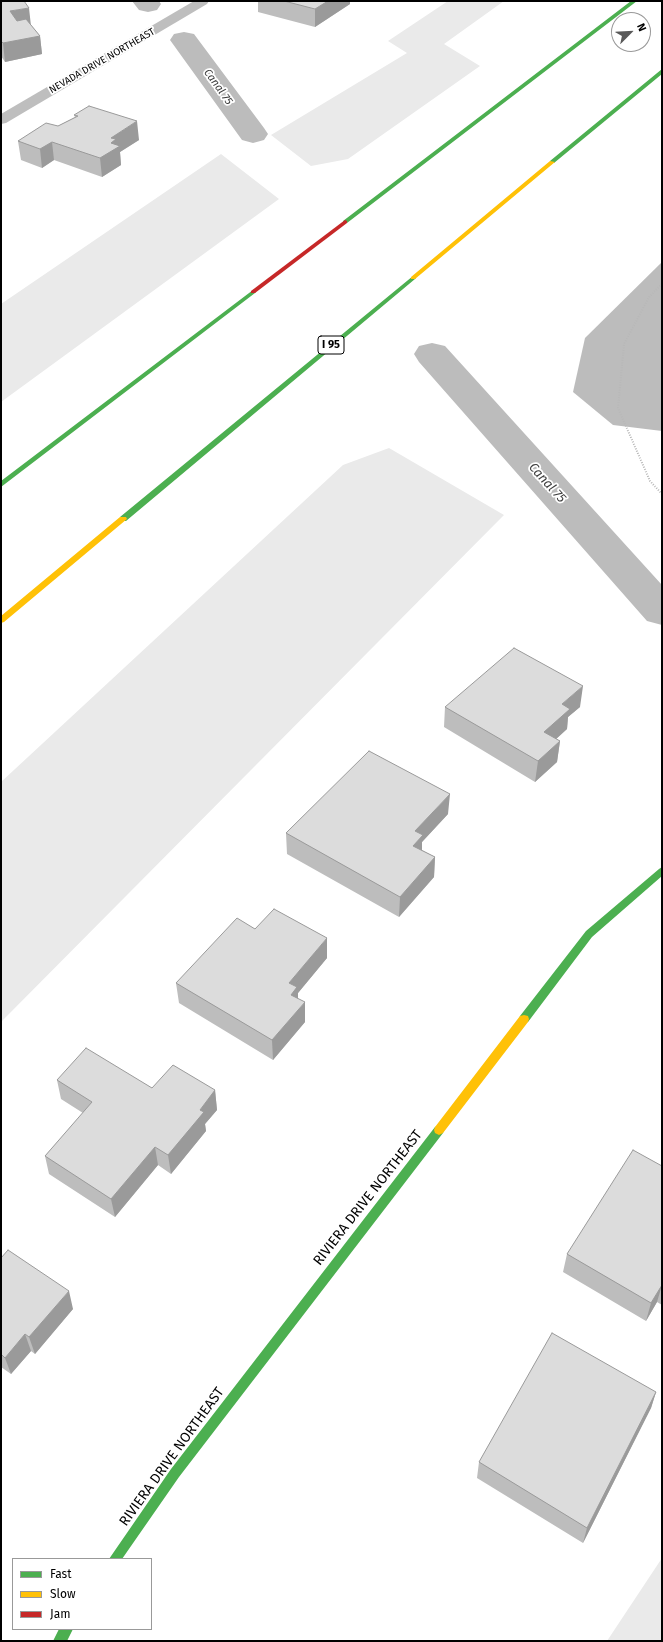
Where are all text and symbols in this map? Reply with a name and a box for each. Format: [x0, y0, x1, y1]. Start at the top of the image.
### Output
north arrow [611, 12, 651, 52]
text: N [634, 21, 649, 33]
street label: NEVADA DRIVE NORTHEAST [47, 26, 157, 96]
water label: Canal 75 [201, 67, 235, 107]
road number: I 95 [318, 336, 344, 354]
water label: Canal 75 [525, 460, 569, 506]
street label: RIVIERA DRIVE NORTHEAST [310, 1127, 426, 1269]
street label: RIVIERA DRIVE NORTHEAST [116, 1384, 228, 1530]
legend [12, 1558, 152, 1630]
text: Fast [50, 1567, 72, 1581]
text: Slow [50, 1587, 76, 1601]
text: Jam [50, 1607, 70, 1621]

